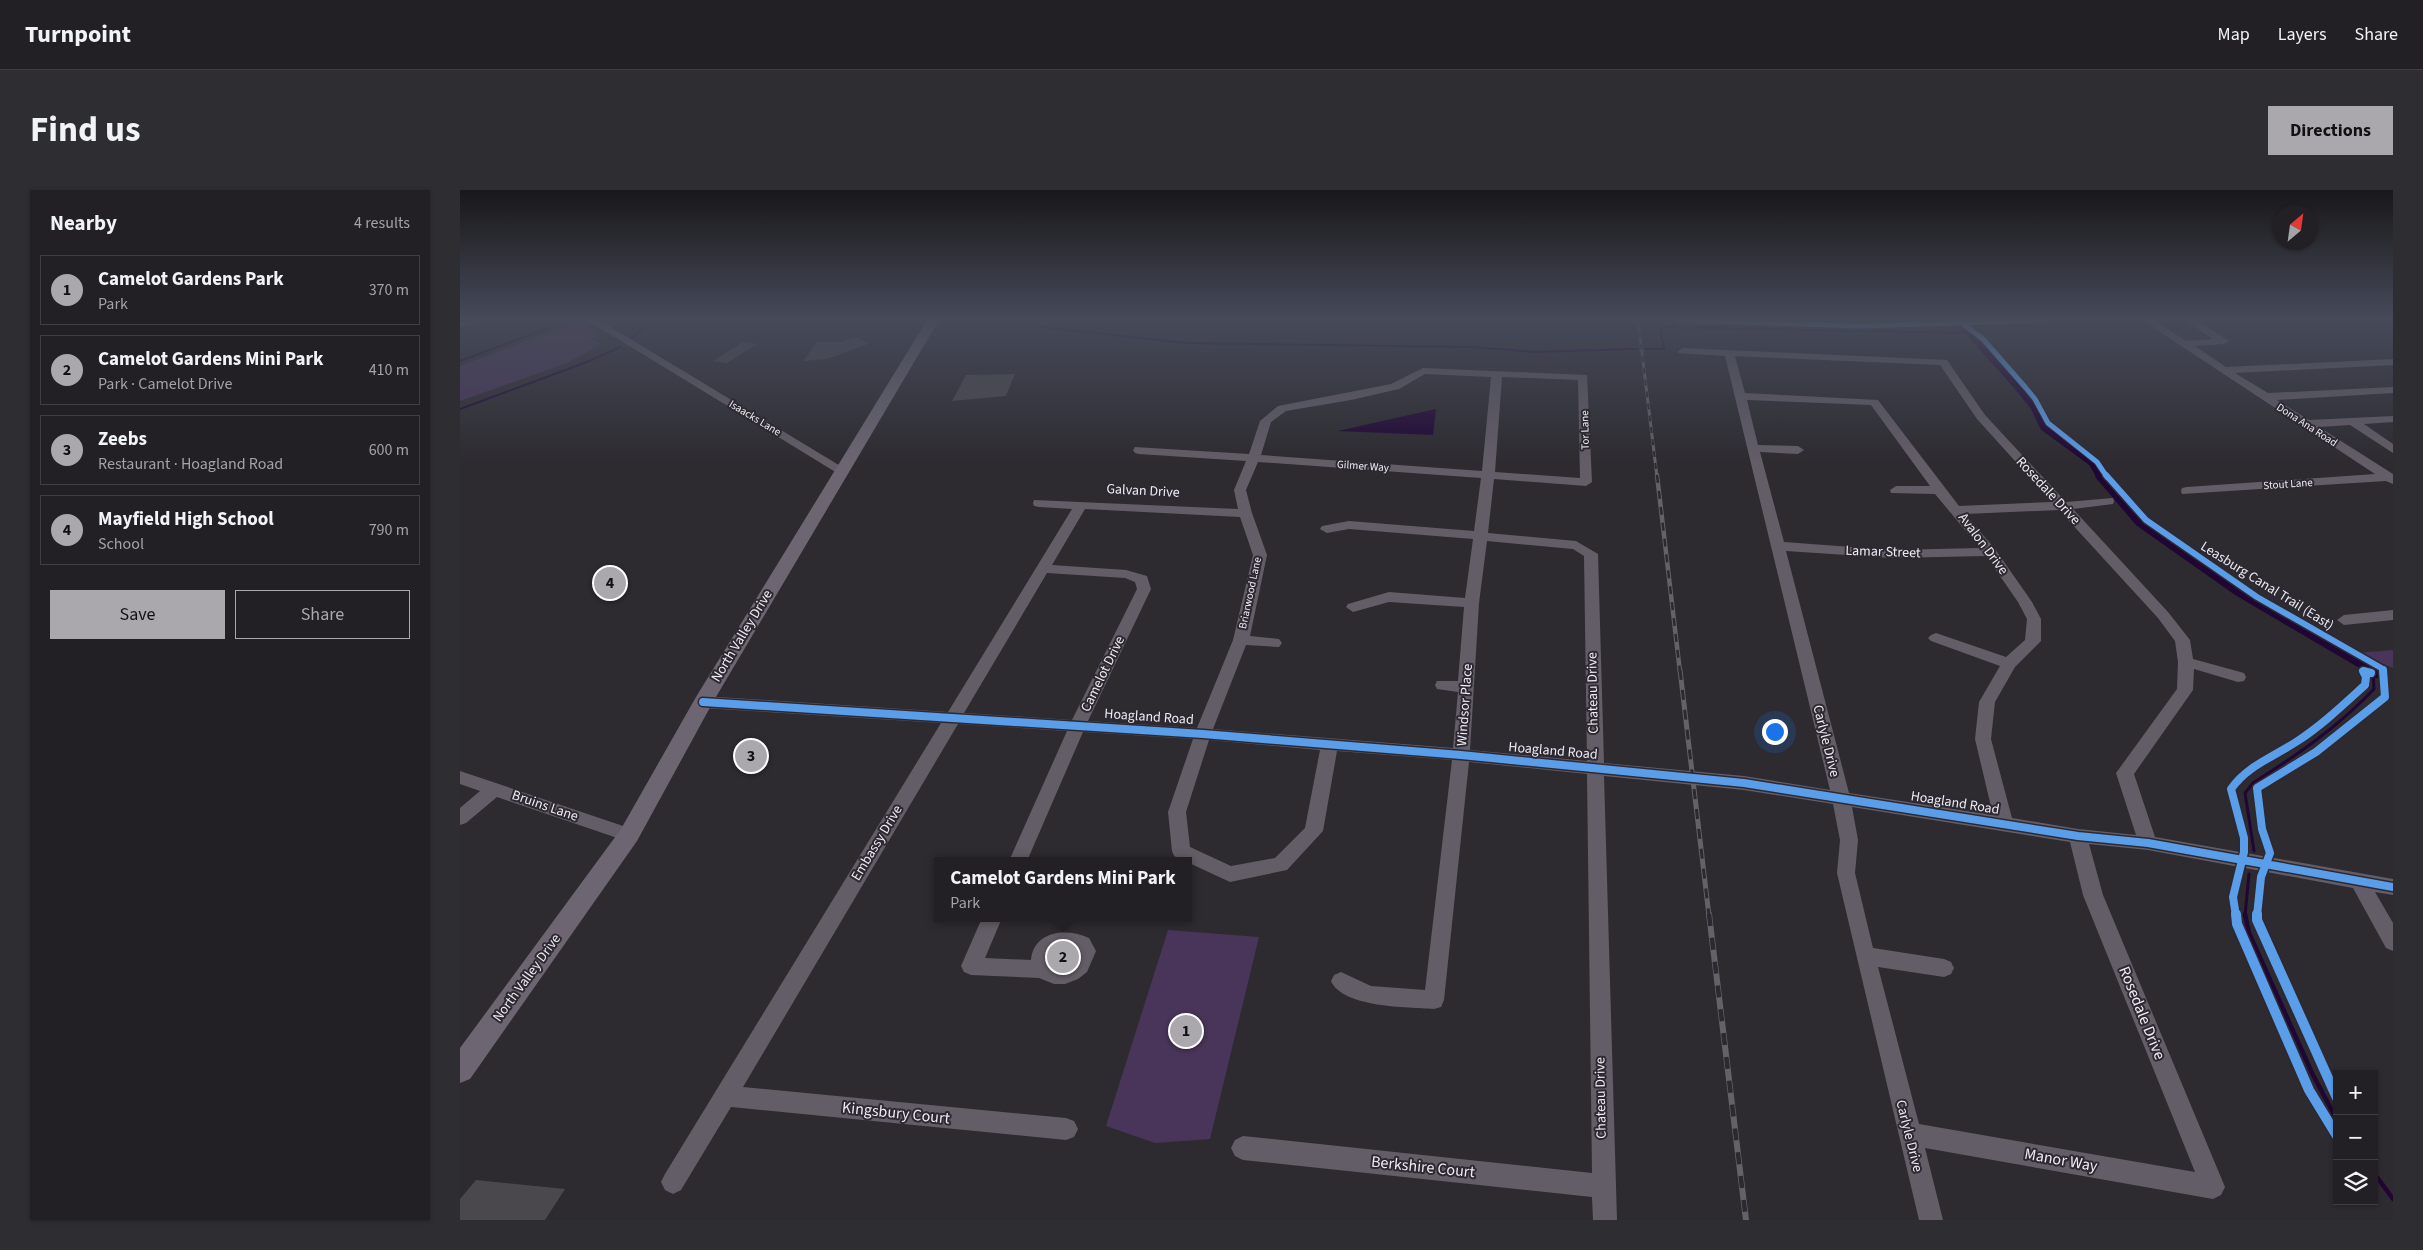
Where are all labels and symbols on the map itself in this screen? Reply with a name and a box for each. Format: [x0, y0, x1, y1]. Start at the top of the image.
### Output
north arrow [2273, 205, 2318, 250]
street label: Isaacks Lane [726, 397, 784, 440]
street label: Dona Ana Road [2274, 400, 2340, 450]
street label: Tor Lane [1577, 410, 1593, 450]
street label: Rosedale Drive [2011, 452, 2085, 530]
street label: Gilmer Way [1337, 457, 1389, 475]
street label: Stout Lane [2263, 475, 2314, 493]
street label: Galvan Drive [1106, 479, 1180, 503]
street label: Avalon Drive [1953, 509, 2013, 579]
street label: Leasburg Canal Trail (East) [2196, 537, 2338, 635]
street label: Lamar Street [1845, 541, 1921, 563]
street label: Briarwood Lane [1235, 555, 1265, 630]
pin: 4 [594, 564, 626, 602]
street label: North Valley Drive [707, 586, 777, 686]
street label: Camelot Drive [1076, 633, 1130, 715]
street label: Chateau Drive [1582, 652, 1604, 734]
street label: Windsor Place [1452, 663, 1478, 747]
street label: Carlyle Drive [1807, 703, 1845, 779]
street label: Hoagland Road [1104, 704, 1194, 730]
your location [1762, 719, 1788, 745]
pin: 3 [735, 737, 767, 775]
street label: Hoagland Road [1508, 737, 1598, 765]
street label: Bruins Lane [509, 785, 581, 827]
street label: Hoagland Road [1909, 786, 2001, 820]
street label: Embassy Drive [847, 801, 907, 885]
street label: North Valley Drive [488, 930, 566, 1026]
pin: 2 [1047, 938, 1079, 976]
street label: Rosedale Drive [2113, 963, 2171, 1063]
pin: 1 [1170, 1012, 1202, 1050]
street label: Chateau Drive [1590, 1057, 1612, 1139]
street label: Kingsbury Court [841, 1096, 952, 1130]
street label: Carlyle Drive [1890, 1098, 1928, 1174]
street label: Manor Way [2023, 1143, 2100, 1177]
street label: Berkshire Court [1370, 1151, 1477, 1183]

